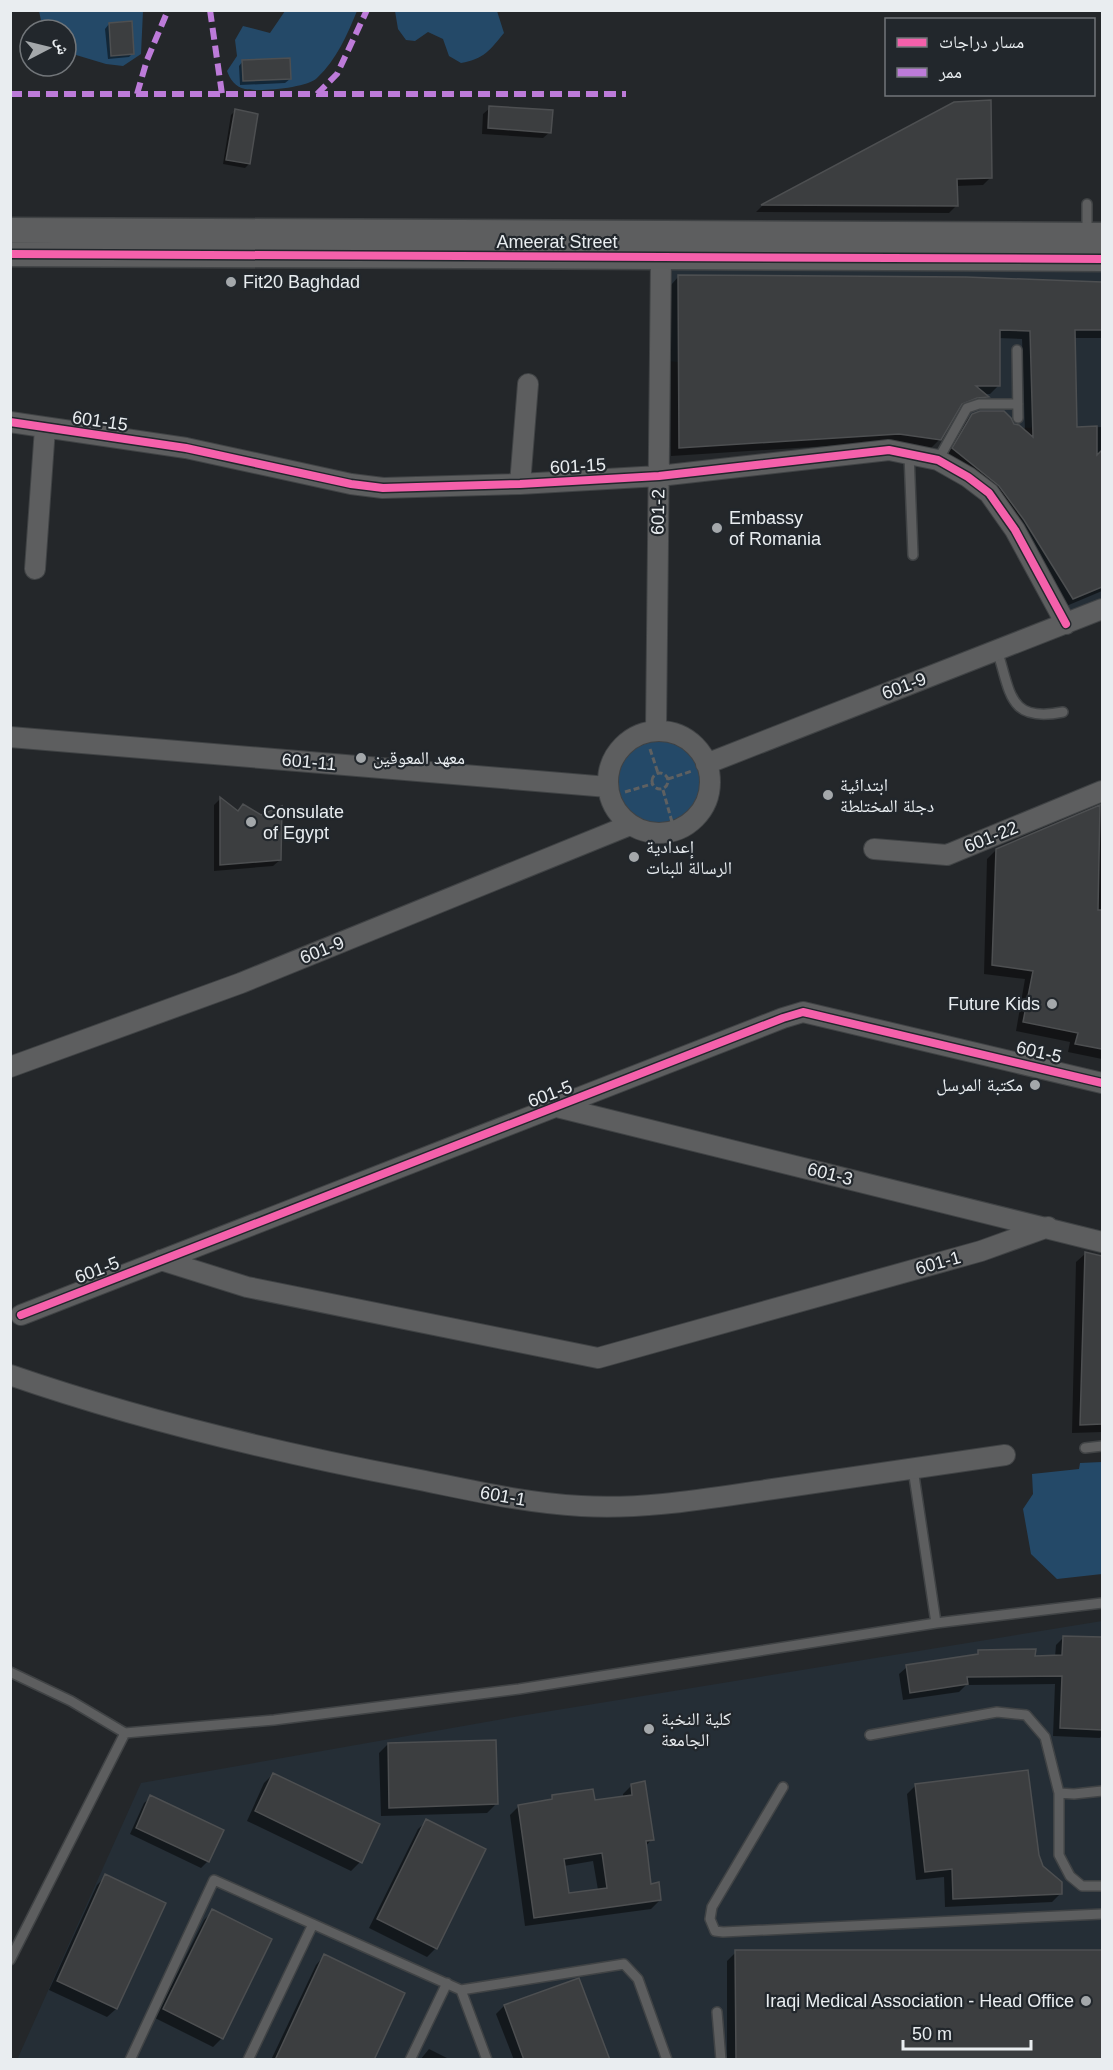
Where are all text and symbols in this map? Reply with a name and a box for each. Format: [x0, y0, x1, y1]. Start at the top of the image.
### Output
north arrow [18, 18, 78, 78]
legend [885, 18, 1095, 96]
text: مسار دراجات [939, 32, 1024, 52]
text: ش [52, 37, 72, 56]
text: ممر [938, 62, 962, 82]
street label: Ameerat Street [496, 232, 618, 252]
place label: Fit20 Baghdad [243, 272, 360, 292]
marker: Fit20 Baghdad [224, 275, 238, 289]
street label: 601-15 [71, 407, 129, 435]
street label: 601-15 [549, 455, 607, 477]
street label: 601-2 [648, 489, 668, 535]
place label: Embassy of Romania [729, 508, 822, 549]
marker: Embassy of Romania [710, 521, 724, 535]
street label: 601-9 [879, 668, 929, 704]
place label: معهد المعوقين [373, 748, 465, 769]
street label: 601-11 [281, 750, 337, 774]
marker: معهد المعوقين [354, 751, 368, 765]
place label: ابتدائية دجلة المختلطة [840, 775, 934, 816]
marker: ابتدائية دجلة المختلطة [821, 788, 835, 802]
place label: Consulate of Egypt [263, 802, 344, 843]
marker: Consulate of Egypt [244, 815, 258, 829]
street label: 601-22 [961, 817, 1021, 857]
place label: إعدادية الرسالة للبنات [646, 837, 732, 879]
marker: إعدادية الرسالة للبنات [627, 850, 641, 864]
street label: 601-9 [297, 932, 347, 968]
place label: Future Kids [948, 994, 1040, 1014]
marker: Future Kids [1045, 997, 1059, 1011]
street label: 601-5 [1014, 1037, 1064, 1067]
place label: مكتبة المرسل [936, 1075, 1023, 1096]
street label: 601-5 [525, 1076, 575, 1112]
marker: مكتبة المرسل [1028, 1078, 1042, 1092]
street label: 601-3 [805, 1159, 855, 1189]
street label: 601-1 [913, 1247, 963, 1279]
street label: 601-5 [72, 1252, 122, 1288]
street label: 601-1 [479, 1482, 527, 1510]
place label: كلية النخبة الجامعة [661, 1709, 732, 1750]
marker: كلية النخبة الجامعة [642, 1722, 656, 1736]
place label: Iraqi Medical Association - Head Office [765, 1991, 1074, 2011]
marker: Iraqi Medical Association - Head Office [1079, 1994, 1093, 2008]
scale bar [903, 2013, 1030, 2051]
text: 50 m [912, 2024, 952, 2044]

